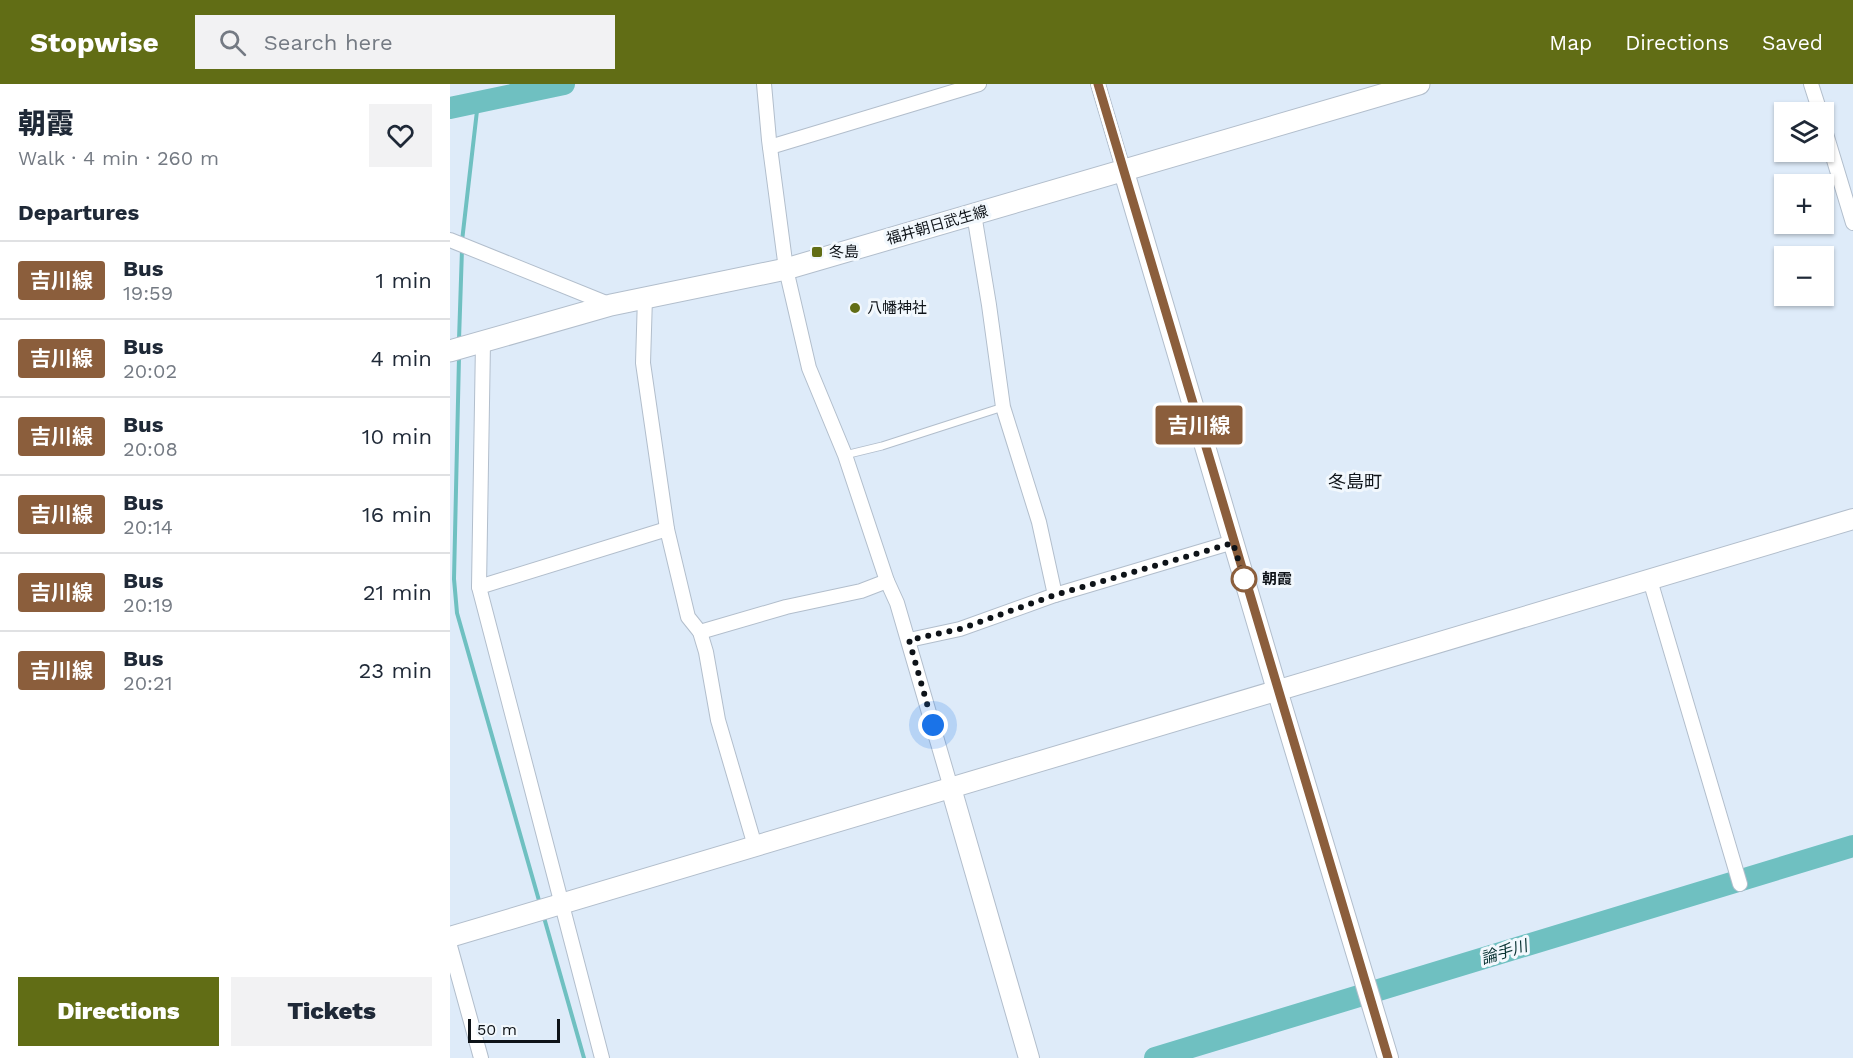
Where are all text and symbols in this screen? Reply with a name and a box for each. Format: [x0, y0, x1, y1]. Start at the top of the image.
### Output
search box [195, 15, 615, 69]
text: Stopwise [30, 26, 159, 59]
icon: search [216, 26, 249, 59]
text: Search here [264, 30, 393, 55]
text: Map [1549, 30, 1592, 55]
text: Directions [1625, 30, 1729, 55]
text: Saved [1762, 30, 1823, 55]
map controls [1774, 102, 1834, 306]
button: layers [1774, 102, 1834, 162]
button: heart [369, 104, 432, 167]
text: 朝霞 [18, 107, 74, 140]
text: Walk · 4 min · 260 m [18, 146, 219, 170]
button: + [1774, 174, 1834, 234]
text: Departures [18, 200, 139, 225]
street label: 福井朝日武生線 [884, 202, 990, 248]
place label: 冬島 [829, 243, 859, 261]
marker: 冬島 [810, 245, 824, 259]
button: − [1774, 246, 1834, 306]
text: Bus [123, 256, 163, 281]
text: 吉川線 [30, 268, 93, 293]
text: 1 min [375, 268, 432, 293]
text: 19:59 [123, 281, 173, 305]
place label: 八幡神社 [867, 299, 927, 317]
marker: 八幡神社 [848, 301, 862, 315]
text: Bus [123, 334, 163, 359]
text: 吉川線 [30, 346, 93, 371]
text: 4 min [371, 346, 432, 371]
text: 20:02 [123, 359, 177, 383]
line badge: 吉川線 [1164, 406, 1233, 444]
text: Bus [123, 412, 163, 437]
text: 吉川線 [1168, 413, 1231, 438]
text: 吉川線 [30, 424, 93, 449]
text: 10 min [362, 424, 432, 449]
text: 20:08 [123, 437, 178, 461]
district label: 冬島町 [1328, 471, 1382, 492]
text: Bus [123, 490, 163, 515]
text: 吉川線 [30, 502, 93, 527]
text: 16 min [362, 502, 432, 527]
text: 20:14 [123, 515, 173, 539]
marker: 朝霞 [1231, 566, 1257, 592]
text: Bus [123, 568, 163, 593]
place label: 朝霞 [1262, 570, 1292, 588]
text: 吉川線 [30, 580, 93, 605]
text: 21 min [363, 580, 432, 605]
text: 20:19 [123, 593, 173, 617]
text: Bus [123, 646, 163, 671]
text: 吉川線 [30, 658, 93, 683]
text: 23 min [358, 658, 432, 683]
text: 20:21 [123, 671, 172, 695]
your location [918, 710, 948, 740]
water label: 論手川 [1478, 935, 1532, 968]
button: Directions [18, 977, 219, 1046]
button: Tickets [231, 977, 432, 1046]
scale bar [468, 1016, 560, 1044]
text: 50 m [477, 1020, 517, 1039]

